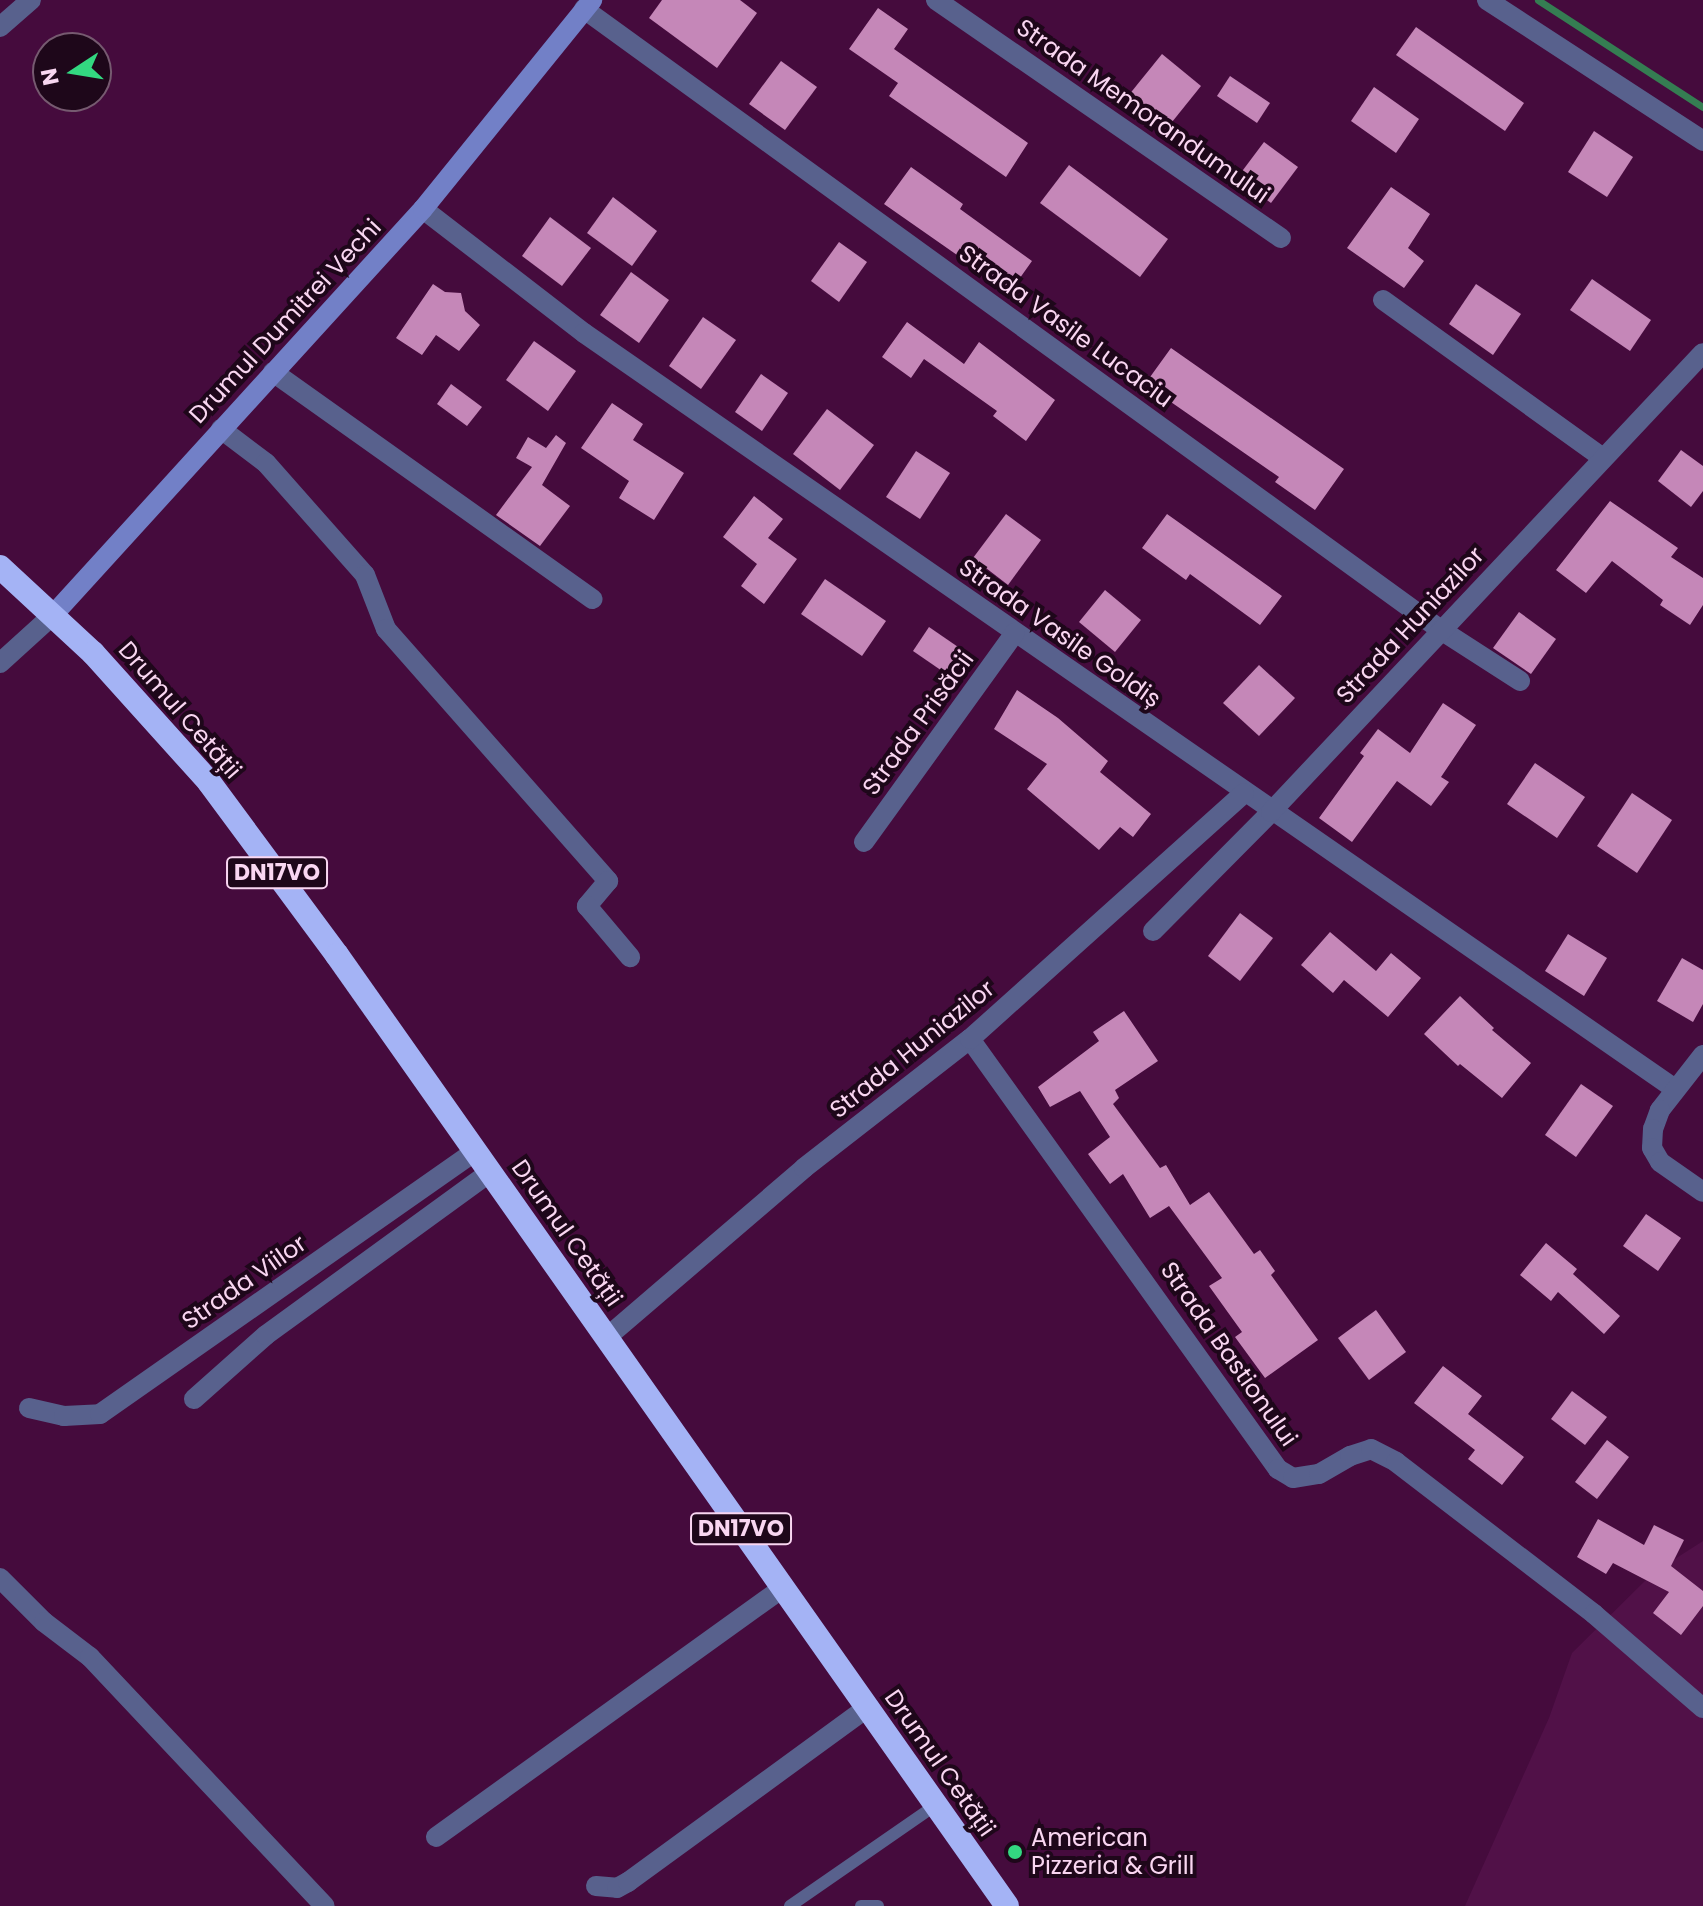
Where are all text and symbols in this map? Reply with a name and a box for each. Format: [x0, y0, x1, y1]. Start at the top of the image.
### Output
street label: Strada Memorandumului [1011, 13, 1275, 209]
north arrow [32, 32, 112, 112]
text: N [33, 65, 67, 88]
street label: Drumul Dumitrei Vechi [183, 213, 387, 429]
street label: Strada Vasile Lucaciu [953, 239, 1179, 413]
street label: Strada Huniazilor [1330, 541, 1490, 709]
street label: Strada Vasile Goldiș [954, 553, 1166, 713]
street label: Drumul Cetății [113, 635, 247, 785]
street label: Strada Prisăcii [856, 645, 980, 801]
road number: DN17VO [225, 855, 329, 891]
street label: Strada Huniazilor [824, 974, 1000, 1124]
street label: Drumul Cetății [506, 1154, 628, 1312]
street label: Strada Viilor [176, 1229, 312, 1335]
street label: Strada Bastionului [1155, 1256, 1303, 1452]
road number: DN17VO [689, 1511, 793, 1547]
street label: Drumul Cetății [879, 1684, 1001, 1842]
place label: American Pizzeria & Grill [1031, 1824, 1194, 1880]
marker: American Pizzeria & Grill [1006, 1843, 1024, 1861]

